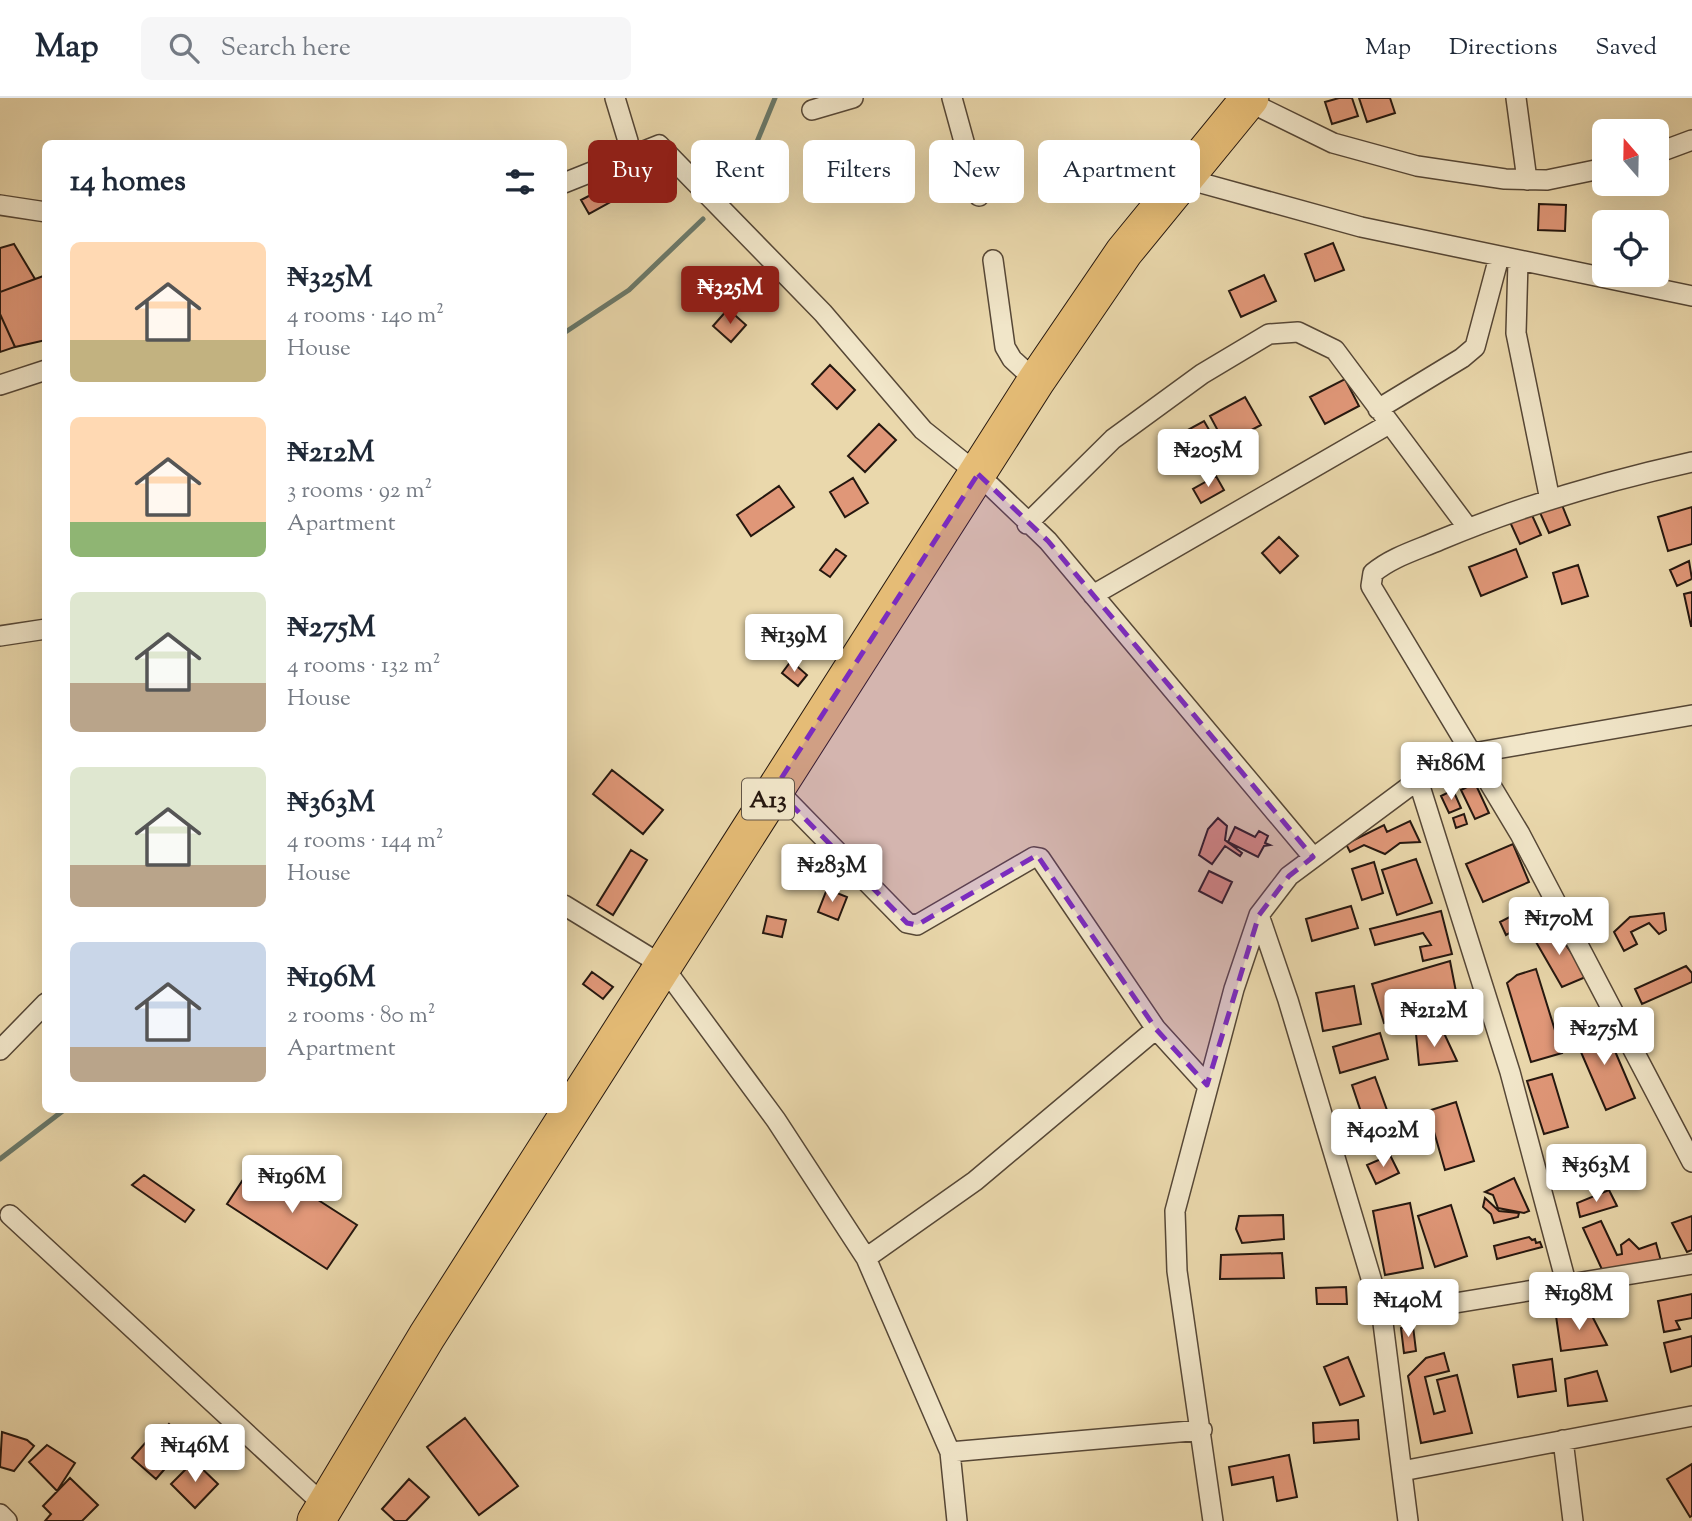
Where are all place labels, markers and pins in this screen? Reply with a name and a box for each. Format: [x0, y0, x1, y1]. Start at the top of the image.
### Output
pin: ₦325M [681, 266, 779, 326]
pin: ₦205M [1159, 430, 1257, 489]
pin: ₦139M [745, 614, 843, 674]
pin: ₦186M [1402, 742, 1500, 802]
pin: ₦283M [783, 844, 881, 904]
pin: ₦170M [1510, 898, 1608, 957]
pin: ₦212M [1385, 990, 1483, 1049]
pin: ₦275M [1555, 1007, 1653, 1067]
pin: ₦402M [1334, 1110, 1432, 1169]
pin: ₦363M [1547, 1144, 1645, 1204]
pin: ₦196M [243, 1156, 341, 1215]
pin: ₦198M [1530, 1272, 1628, 1332]
pin: ₦140M [1359, 1280, 1457, 1339]
pin: ₦146M [146, 1424, 244, 1484]

